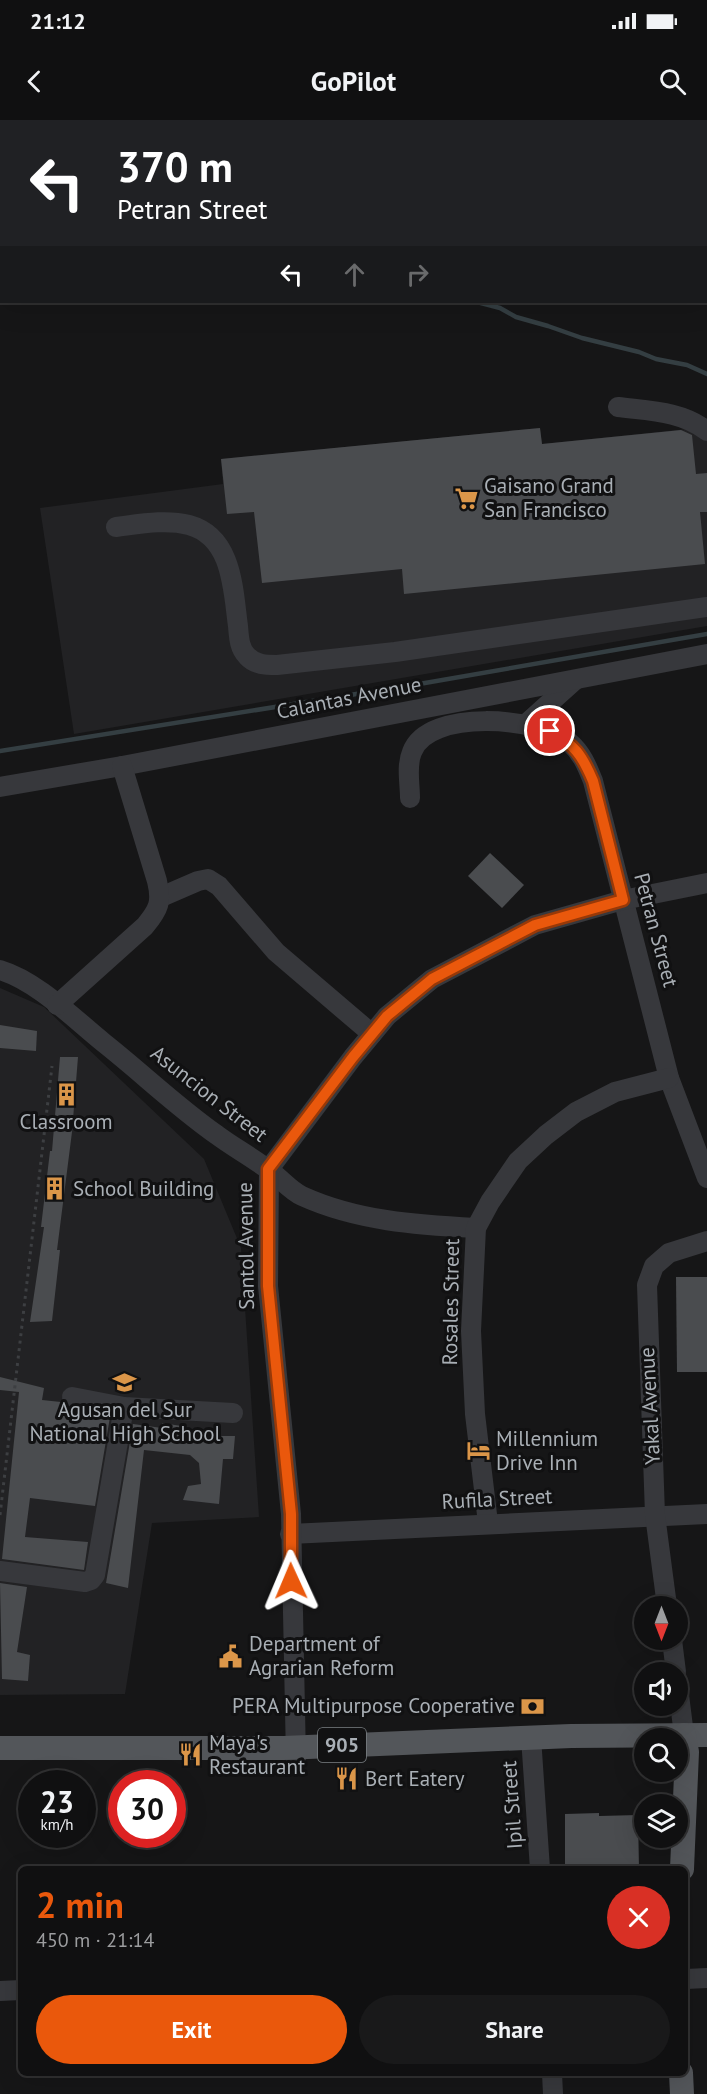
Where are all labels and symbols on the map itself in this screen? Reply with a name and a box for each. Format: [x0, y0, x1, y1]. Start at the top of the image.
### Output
place label: Gaisano Grand San Francisco [484, 472, 614, 523]
supermarket icon: Gaisano Grand San Francisco [453, 485, 479, 511]
street label: Calantas Avenue [274, 670, 424, 725]
pin [524, 705, 575, 756]
street label: Petran Street [628, 870, 685, 990]
street label: Asuncion Street [145, 1040, 273, 1148]
building icon: Classroom [53, 1081, 79, 1107]
place label: Classroom [20, 1108, 112, 1135]
place label: School Building [73, 1175, 214, 1202]
building icon: School Building [42, 1176, 68, 1202]
street label: Santol Avenue [231, 1182, 260, 1310]
street label: Rosales Street [436, 1238, 465, 1366]
street label: Yakal Avenue [633, 1347, 666, 1466]
school or university icon: Agusan del Sur National High School [112, 1369, 138, 1395]
place label: Agusan del Sur National High School [29, 1396, 221, 1447]
place label: Millennium Drive Inn [496, 1425, 598, 1476]
hotel icon: Millennium Drive Inn [465, 1438, 491, 1464]
street label: Rufila Street [441, 1482, 553, 1515]
position arrow [259, 1549, 323, 1613]
north arrow [634, 1596, 688, 1650]
place label: Department of Agrarian Reform [249, 1630, 394, 1681]
public building icon: Department of Agrarian Reform [218, 1643, 244, 1669]
place label: PERA Multipurpose Cooperative [232, 1692, 515, 1719]
bank icon: PERA Multipurpose Cooperative [520, 1693, 546, 1719]
road number: 905 [318, 1728, 366, 1762]
place label: Maya's Restaurant [209, 1729, 305, 1780]
restaurant icon: Maya's Restaurant [178, 1742, 204, 1768]
street label: Ipil Street [495, 1760, 528, 1850]
place label: Bert Eatery [365, 1765, 465, 1792]
restaurant icon: Bert Eatery [334, 1766, 360, 1792]
speed limit sign: 30 [108, 1770, 186, 1848]

